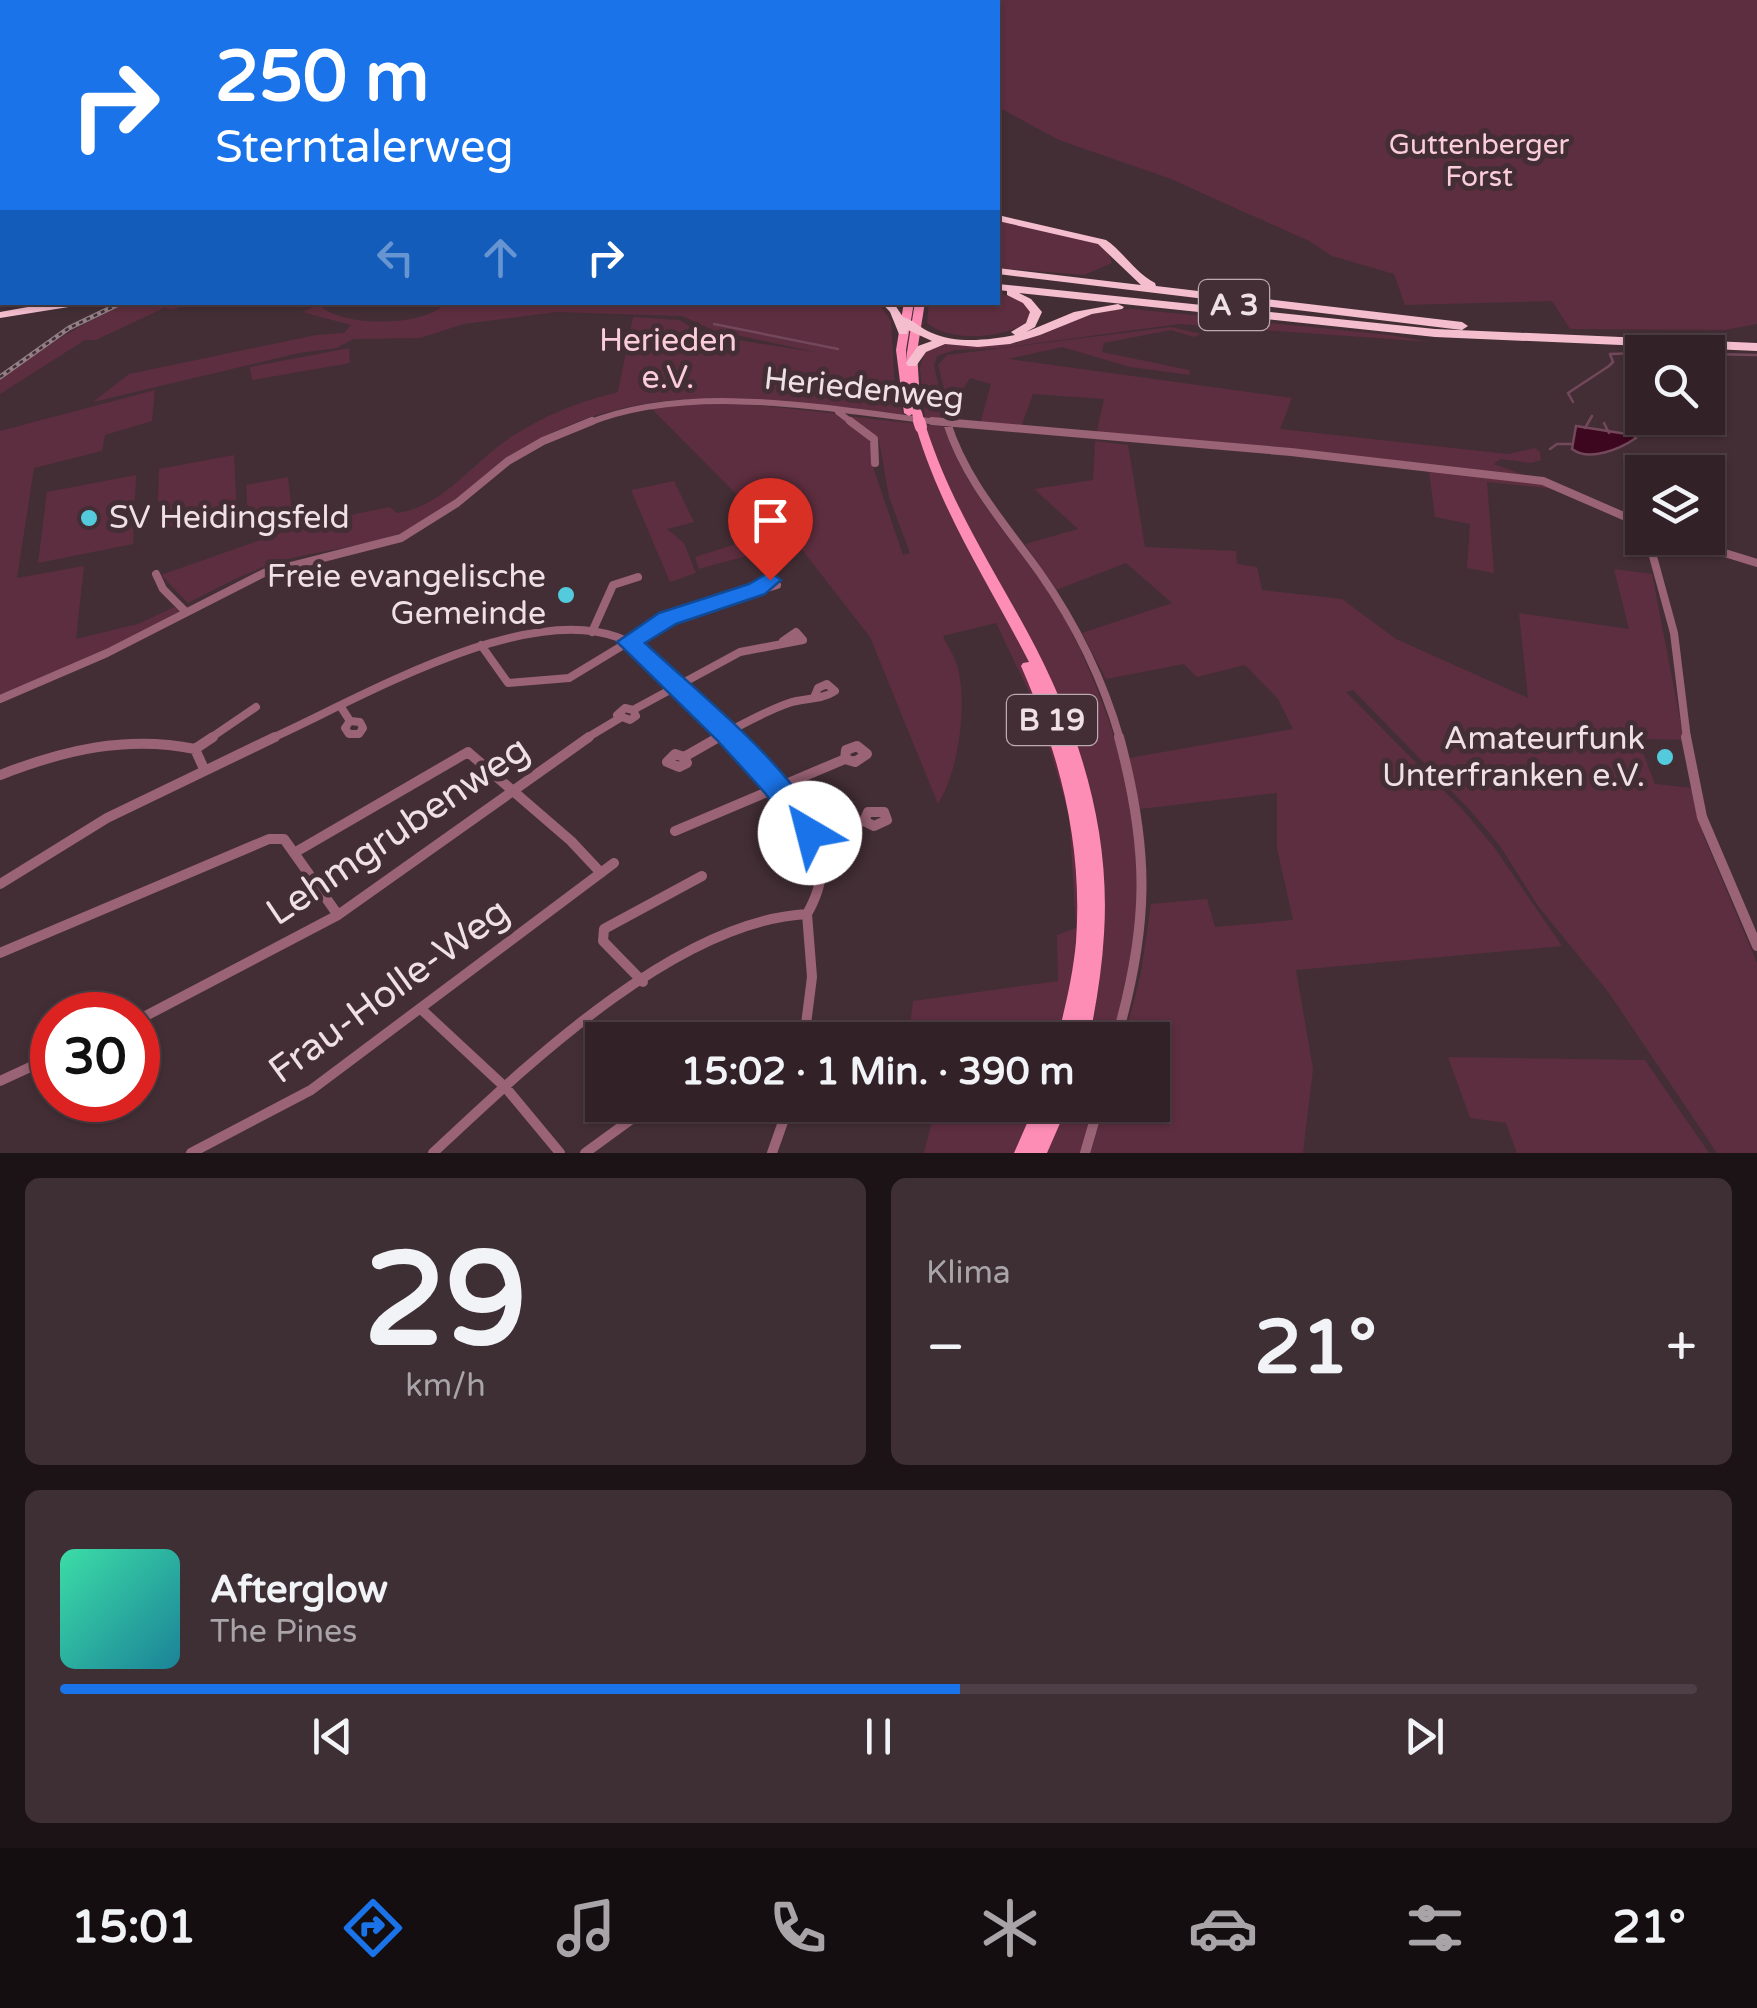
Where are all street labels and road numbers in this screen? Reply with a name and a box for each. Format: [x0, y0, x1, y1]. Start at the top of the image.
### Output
road number: A 3 [1199, 280, 1269, 330]
street label: Heriedenweg [762, 360, 966, 418]
road number: B 19 [1007, 695, 1097, 745]
street label: Lehmgrubenweg [258, 726, 538, 936]
street label: Frau-Holle-Weg [260, 888, 518, 1094]

